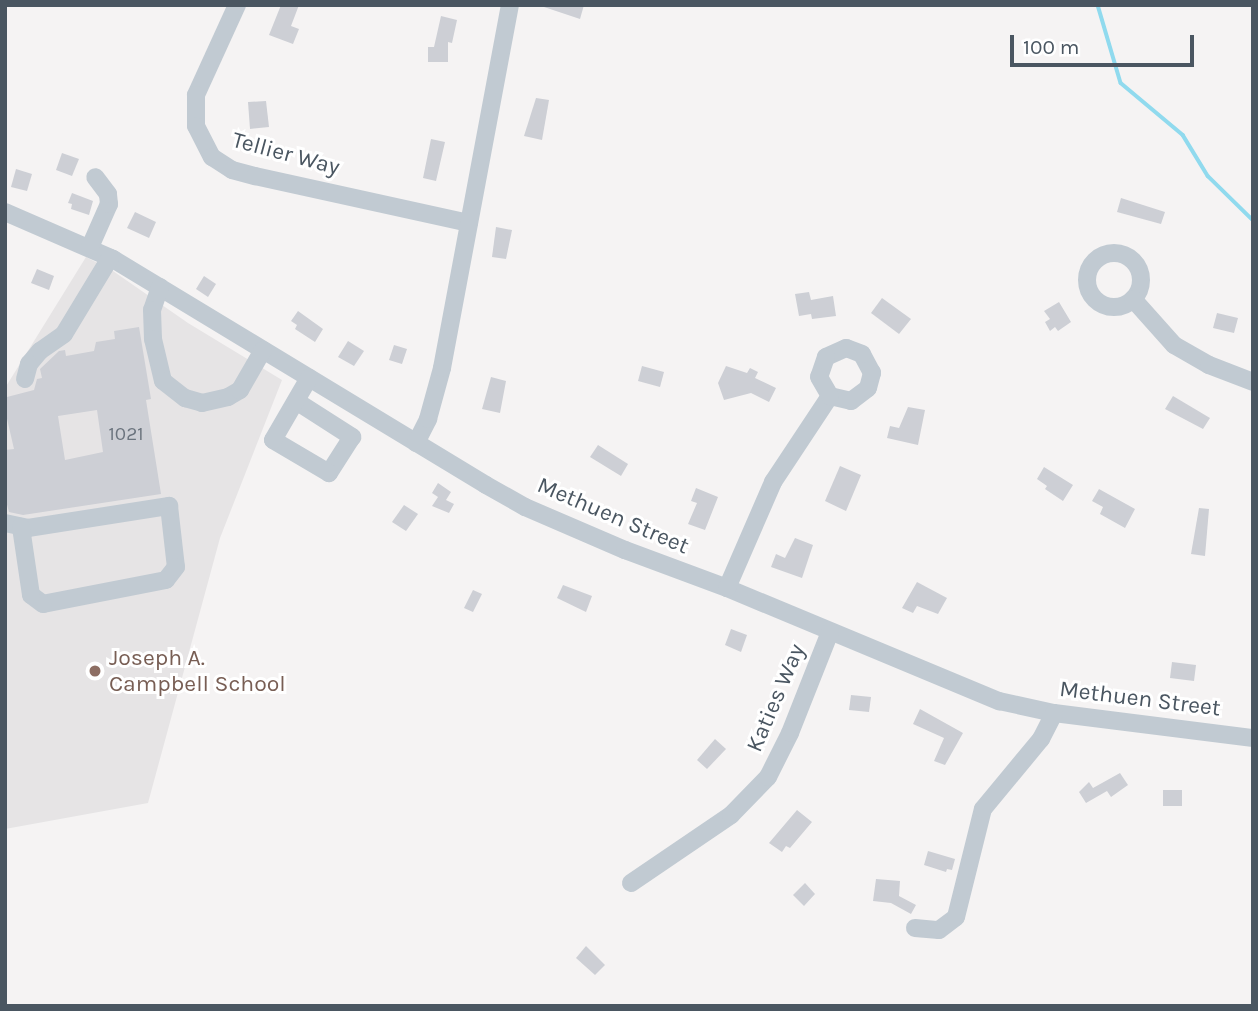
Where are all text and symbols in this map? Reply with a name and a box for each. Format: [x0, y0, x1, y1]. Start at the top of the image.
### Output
scale bar [1013, 21, 1197, 65]
text: 100 m [1023, 35, 1080, 59]
street label: Tellier Way [229, 126, 343, 182]
house number: 1021 [109, 424, 143, 446]
street label: Methuen Street [533, 472, 693, 560]
street label: Katies Way [741, 640, 811, 756]
place label: Joseph A. Campbell School [109, 644, 286, 698]
marker: Joseph A. Campbell School [87, 663, 103, 679]
street label: Methuen Street [1058, 675, 1222, 723]

